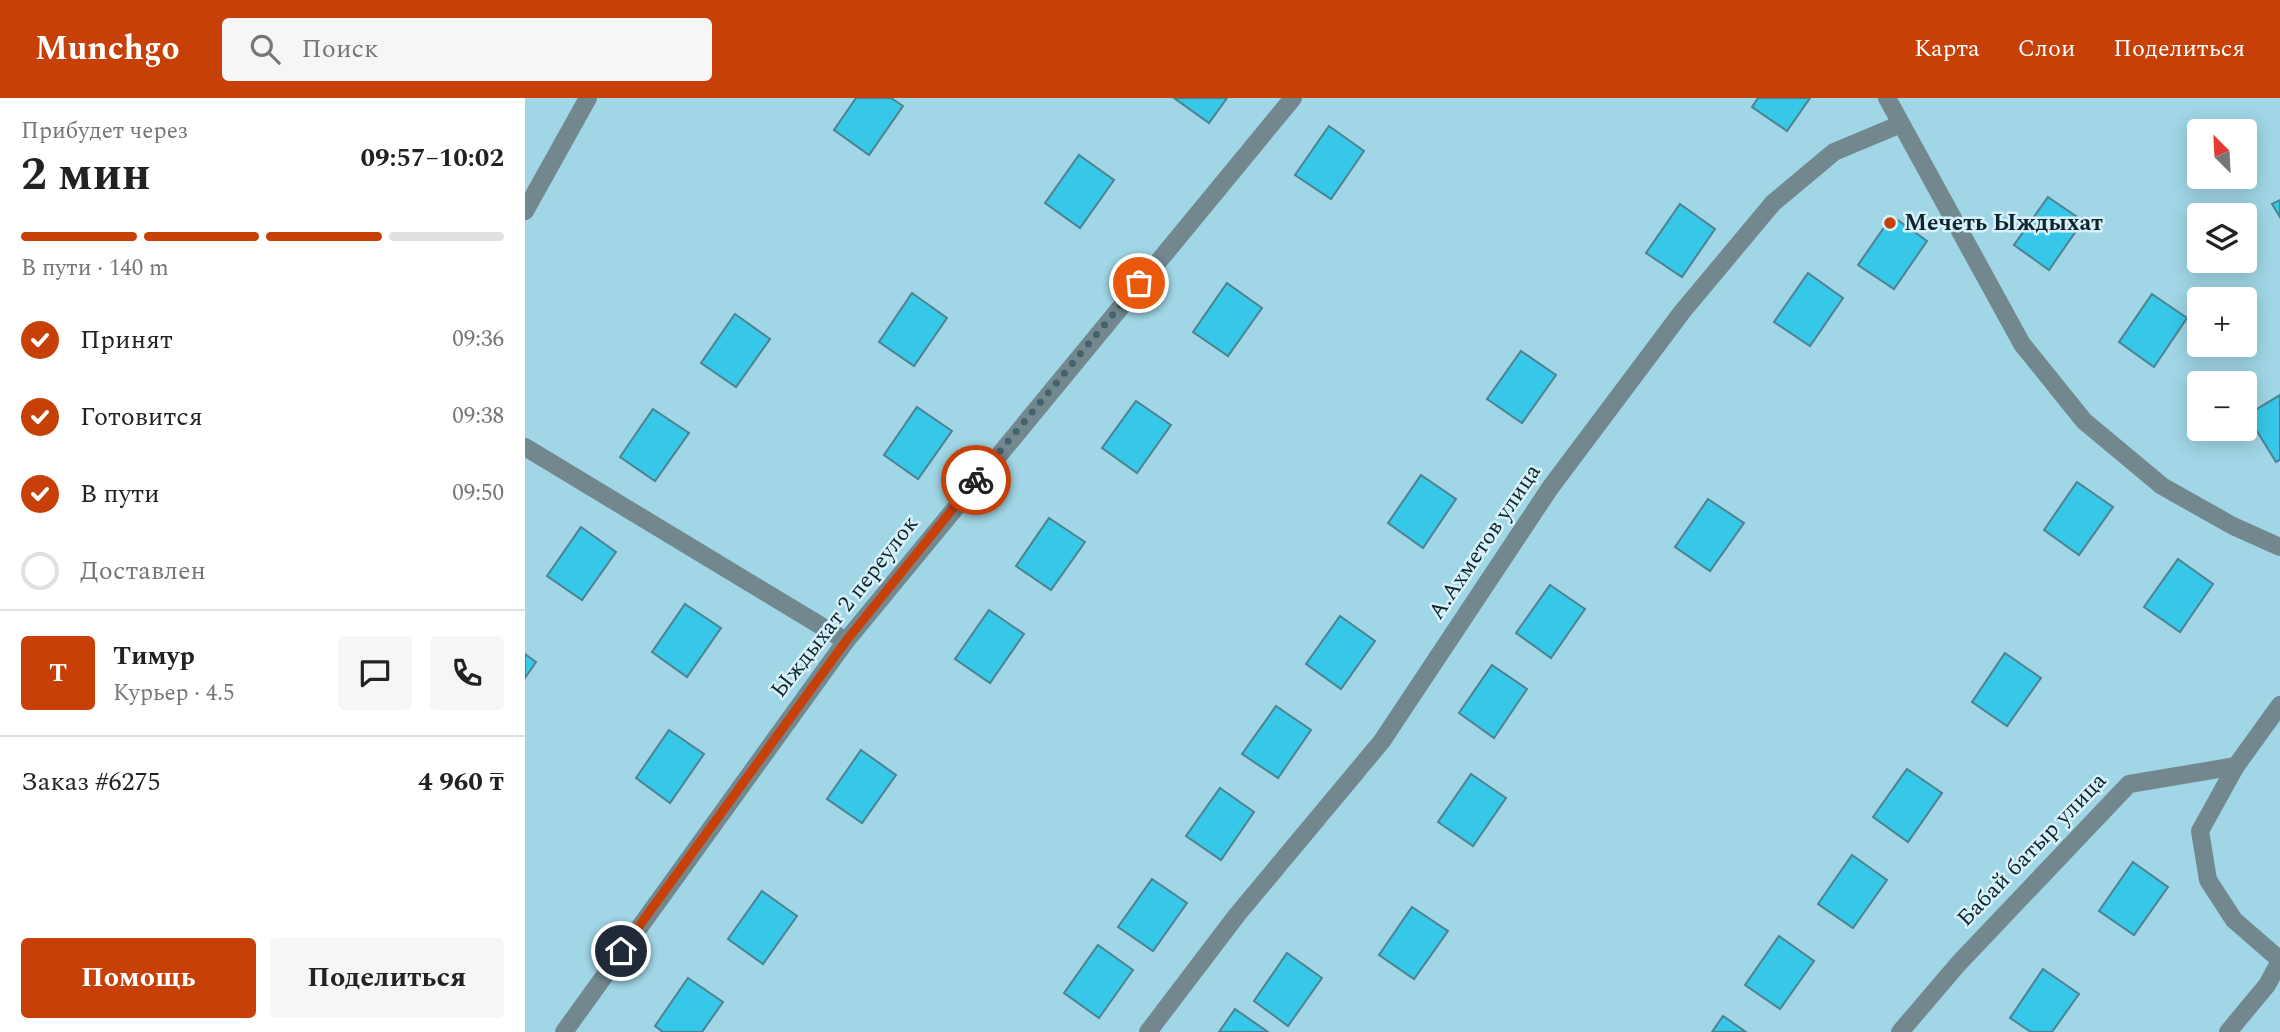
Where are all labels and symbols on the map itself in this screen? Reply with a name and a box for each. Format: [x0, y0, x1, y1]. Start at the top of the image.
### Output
north arrow [2187, 119, 2257, 189]
place label: Мечеть Ыждыхат [1904, 206, 2103, 241]
marker: Мечеть Ыждыхат [1882, 215, 1898, 231]
pin [1109, 253, 1169, 313]
courier [941, 445, 1011, 515]
street label: А.Ахметов улица [1420, 457, 1550, 627]
street label: Ыждыхат 2 переулок [762, 508, 928, 706]
street label: Бабай батыр улица [1949, 765, 2115, 935]
pin [591, 921, 651, 981]

